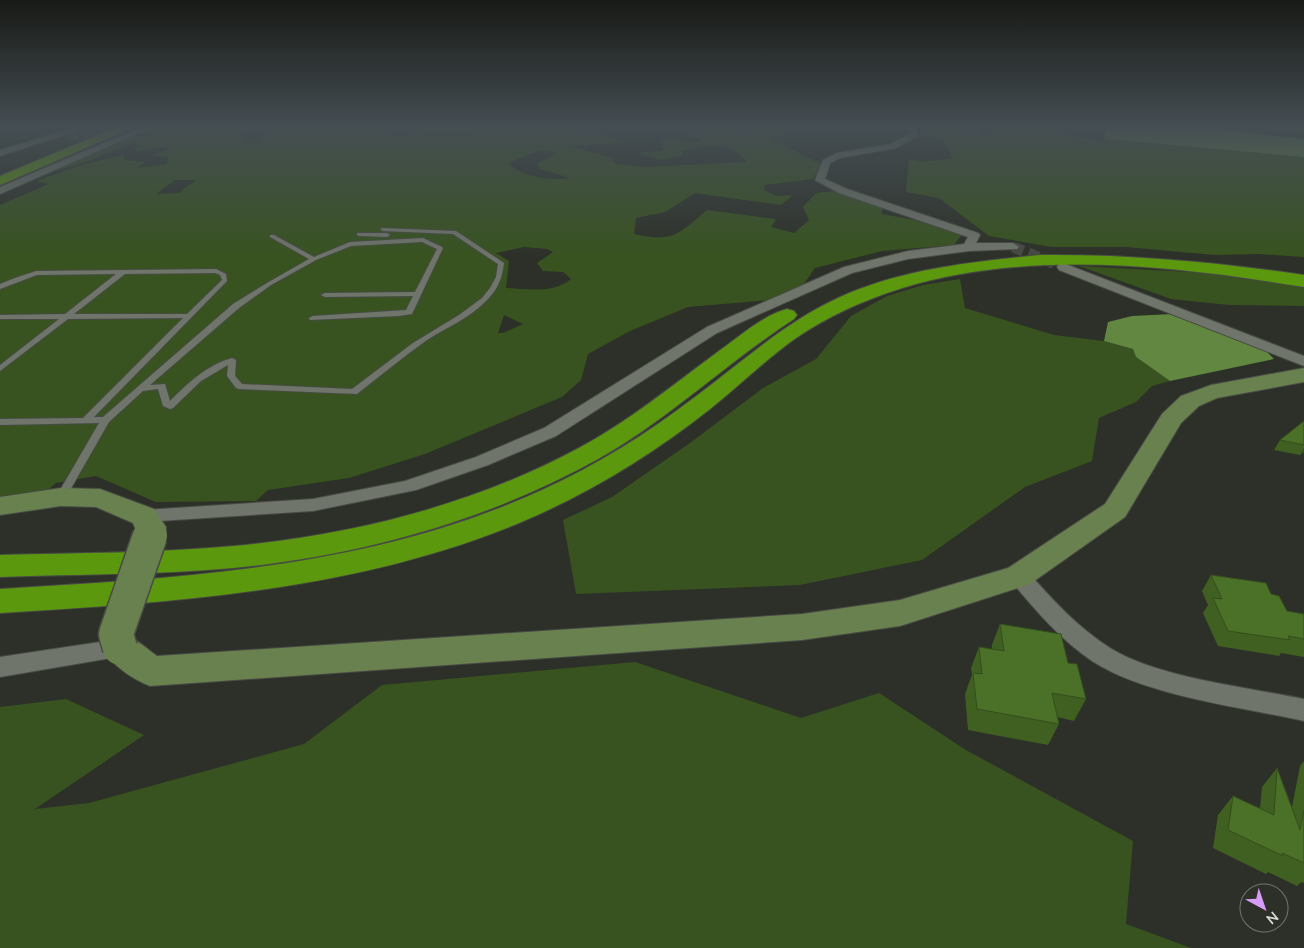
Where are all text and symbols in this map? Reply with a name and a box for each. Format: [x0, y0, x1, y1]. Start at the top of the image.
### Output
north arrow [1239, 883, 1289, 933]
text: N [1263, 908, 1282, 928]

